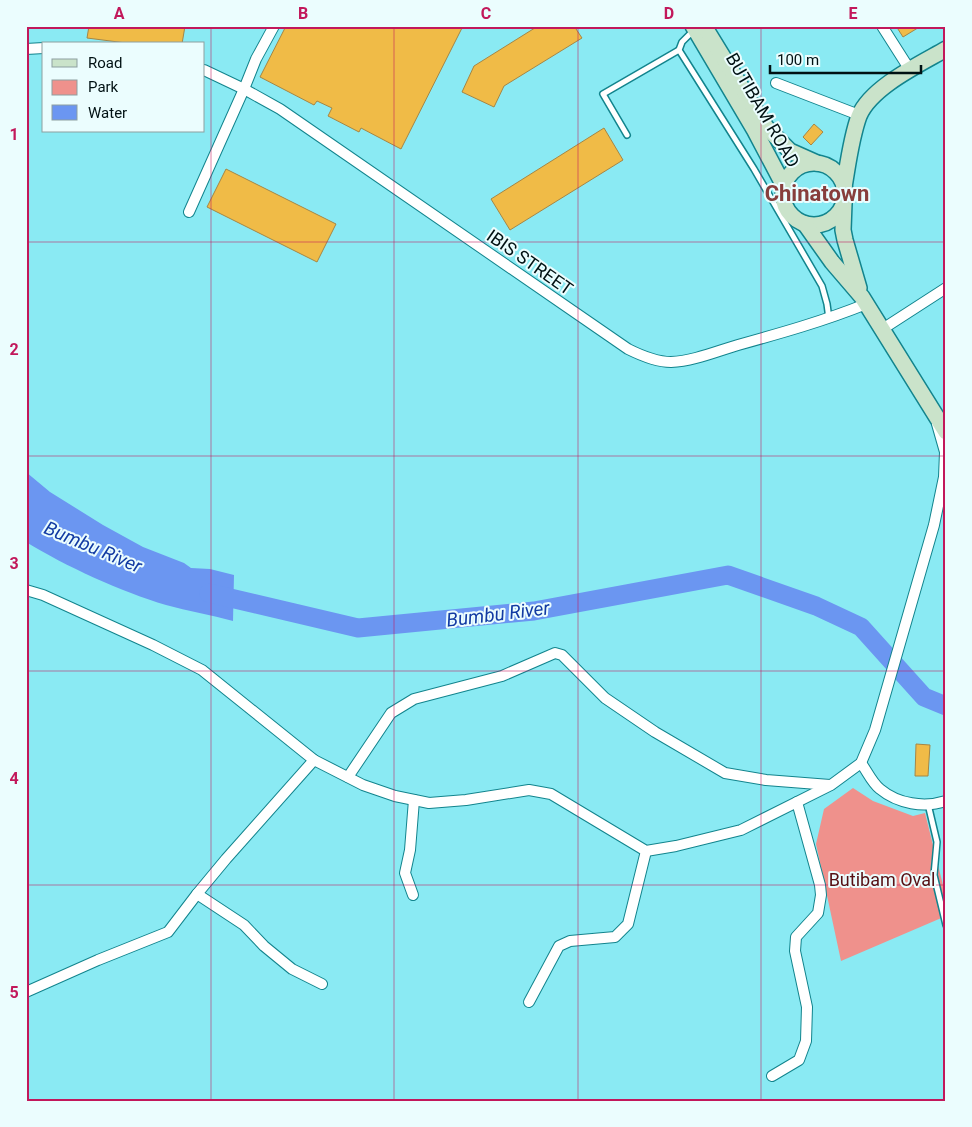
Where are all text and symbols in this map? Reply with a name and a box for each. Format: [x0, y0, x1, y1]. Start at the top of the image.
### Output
text: A [114, 4, 125, 23]
text: B [298, 4, 308, 23]
text: C [481, 4, 491, 23]
text: D [664, 4, 674, 23]
text: E [849, 4, 858, 23]
legend [42, 42, 205, 132]
scale bar [770, 42, 921, 74]
street label: BUTIBAM ROAD [722, 49, 804, 171]
text: 100 m [777, 51, 819, 69]
text: Road [88, 54, 122, 72]
text: Park [88, 78, 119, 96]
text: Water [88, 104, 127, 122]
text: 1 [9, 125, 19, 144]
district label: Chinatown [765, 181, 869, 206]
street label: IBIS STREET [483, 225, 577, 299]
text: 2 [9, 340, 19, 359]
water label: Bumbu River [41, 516, 146, 578]
text: 3 [9, 554, 19, 573]
water label: Bumbu River [445, 596, 552, 632]
text: 4 [9, 769, 19, 788]
park label: Butibam Oval [829, 869, 935, 890]
text: 5 [9, 983, 19, 1002]

